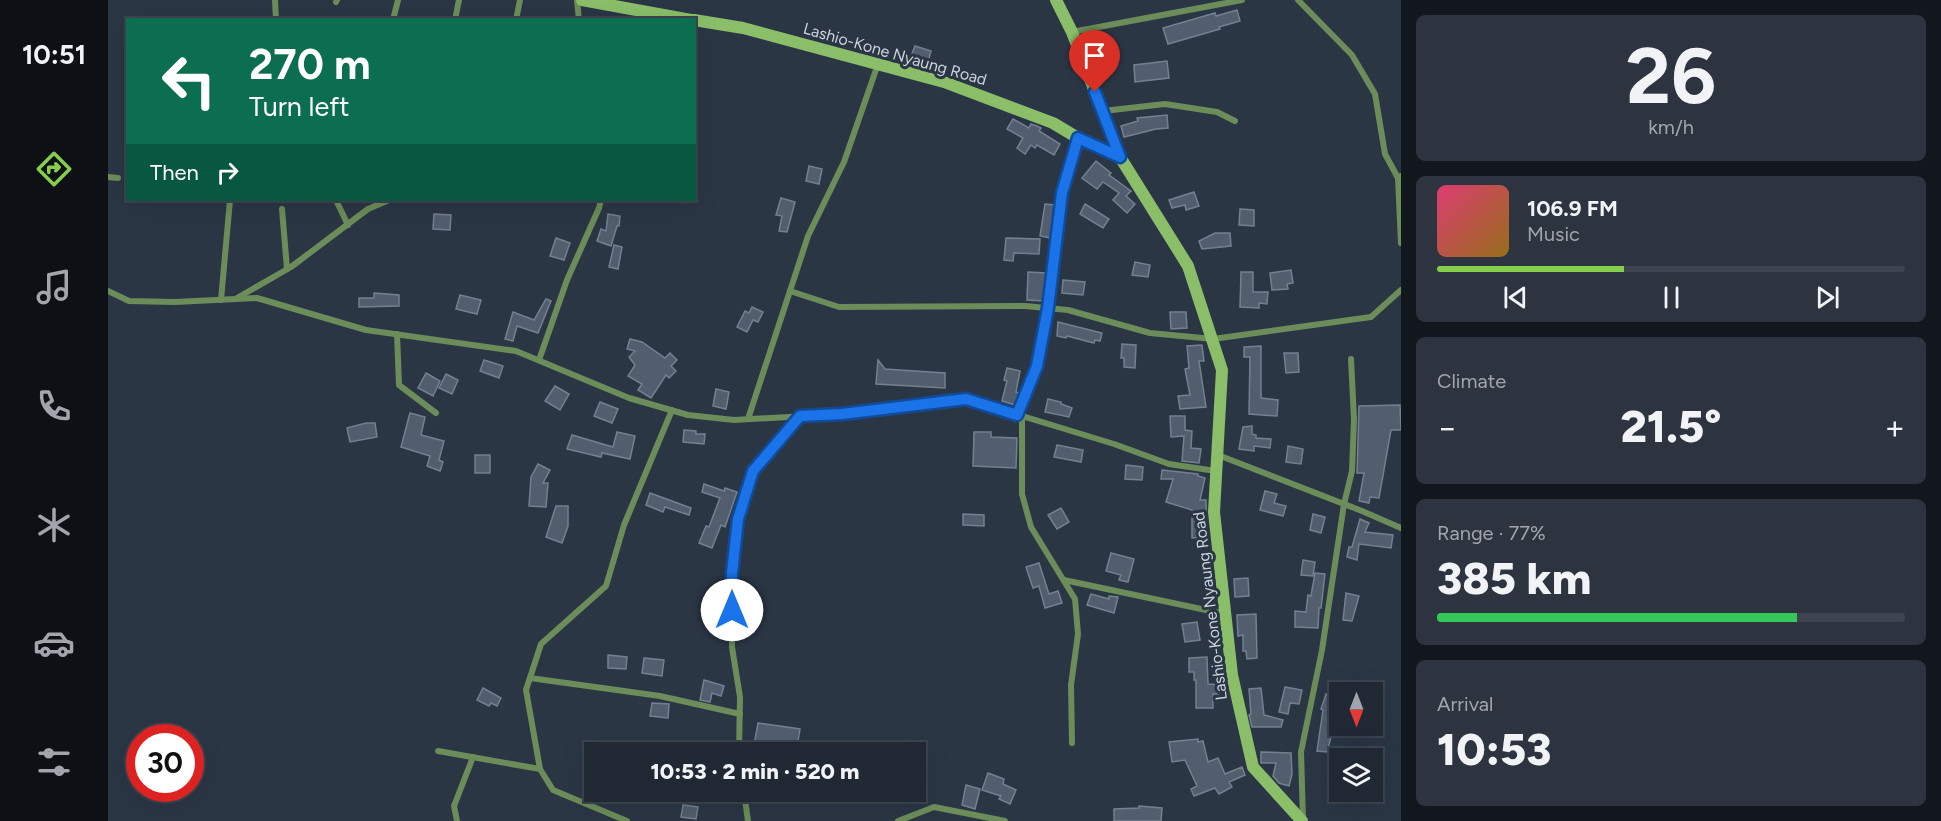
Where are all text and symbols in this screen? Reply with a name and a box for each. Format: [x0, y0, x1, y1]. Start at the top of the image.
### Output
street label: Lashio-Kone Nyaung Road [801, 19, 989, 89]
text: 26 [1626, 29, 1716, 123]
pin [1069, 30, 1120, 92]
text: 10:51 [22, 38, 86, 71]
text: 270 m [249, 39, 371, 90]
icon: arrive [1078, 39, 1111, 72]
icon: left [150, 42, 228, 120]
text: Turn left [249, 90, 349, 123]
text: km/h [1648, 115, 1694, 139]
icon: directions [33, 148, 75, 190]
icon: right [211, 156, 244, 189]
text: Then [150, 159, 199, 186]
text: 106.9 FM [1527, 195, 1618, 222]
text: Music [1527, 222, 1580, 246]
icon: music [33, 266, 75, 308]
icon: previous [1499, 281, 1532, 314]
icon: pause [1655, 281, 1688, 314]
icon: next [1811, 281, 1844, 314]
text: Climate [1437, 369, 1506, 393]
icon: phone [33, 385, 75, 427]
text: 21.5° [1620, 399, 1722, 453]
text: − [1437, 408, 1458, 447]
text: + [1884, 408, 1905, 447]
icon: climate [33, 504, 75, 546]
street label: Lashio-Kone Nyaung Road [1189, 511, 1231, 701]
text: Range · 77% [1437, 521, 1546, 545]
text: 385 km [1437, 551, 1592, 605]
position arrow [700, 578, 764, 642]
icon: car [33, 622, 75, 664]
north arrow [1329, 682, 1383, 736]
map controls [1329, 682, 1383, 802]
text: Arrival [1437, 692, 1493, 716]
text: 10:53 [1437, 722, 1552, 776]
speed limit sign: 30 [126, 724, 204, 802]
icon: filters [33, 741, 75, 783]
button: layers [1329, 748, 1383, 802]
text: 10:53 · 2 min · 520 m [650, 758, 860, 785]

